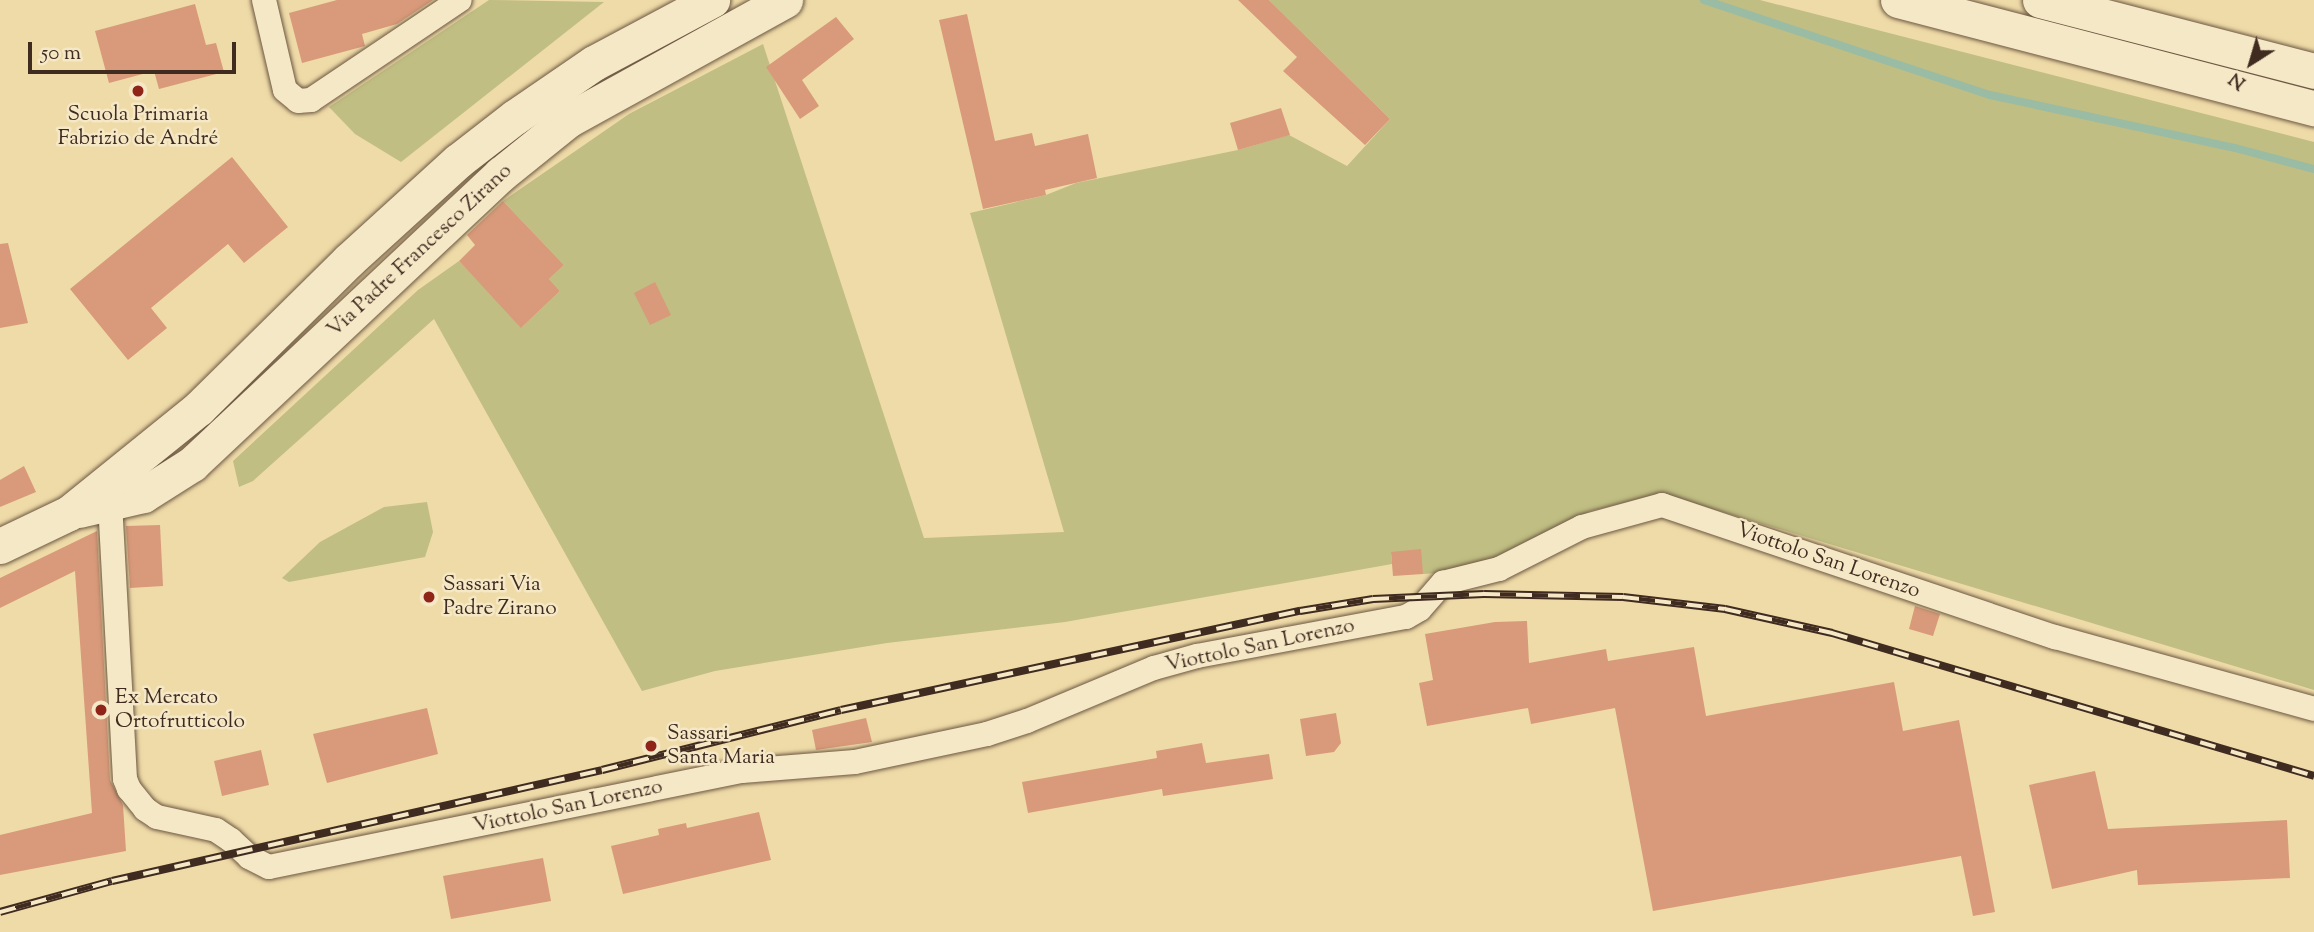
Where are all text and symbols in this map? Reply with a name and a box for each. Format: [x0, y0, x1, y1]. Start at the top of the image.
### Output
scale bar [32, 28, 240, 72]
north arrow [2216, 28, 2286, 98]
text: 50 m [41, 39, 81, 69]
text: N [2224, 65, 2252, 96]
marker: Scuola Primaria Fabrizio de André [130, 83, 146, 99]
place label: Scuola Primaria Fabrizio de André [58, 102, 218, 152]
street label: Via Padre Francesco Zirano [322, 159, 518, 343]
street label: Viottolo San Lorenzo [1733, 518, 1923, 604]
place label: Sassari Via Padre Zirano [443, 572, 557, 622]
marker: Sassari Via Padre Zirano [421, 589, 437, 605]
street label: Viottolo San Lorenzo [1163, 614, 1357, 678]
place label: Ex Mercato Ortofrutticolo [115, 685, 245, 735]
marker: Ex Mercato Ortofrutticolo [93, 702, 109, 718]
place label: Sassari Santa Maria [667, 721, 775, 771]
marker: Sassari Santa Maria [641, 736, 661, 756]
street label: Viottolo San Lorenzo [471, 775, 665, 839]

